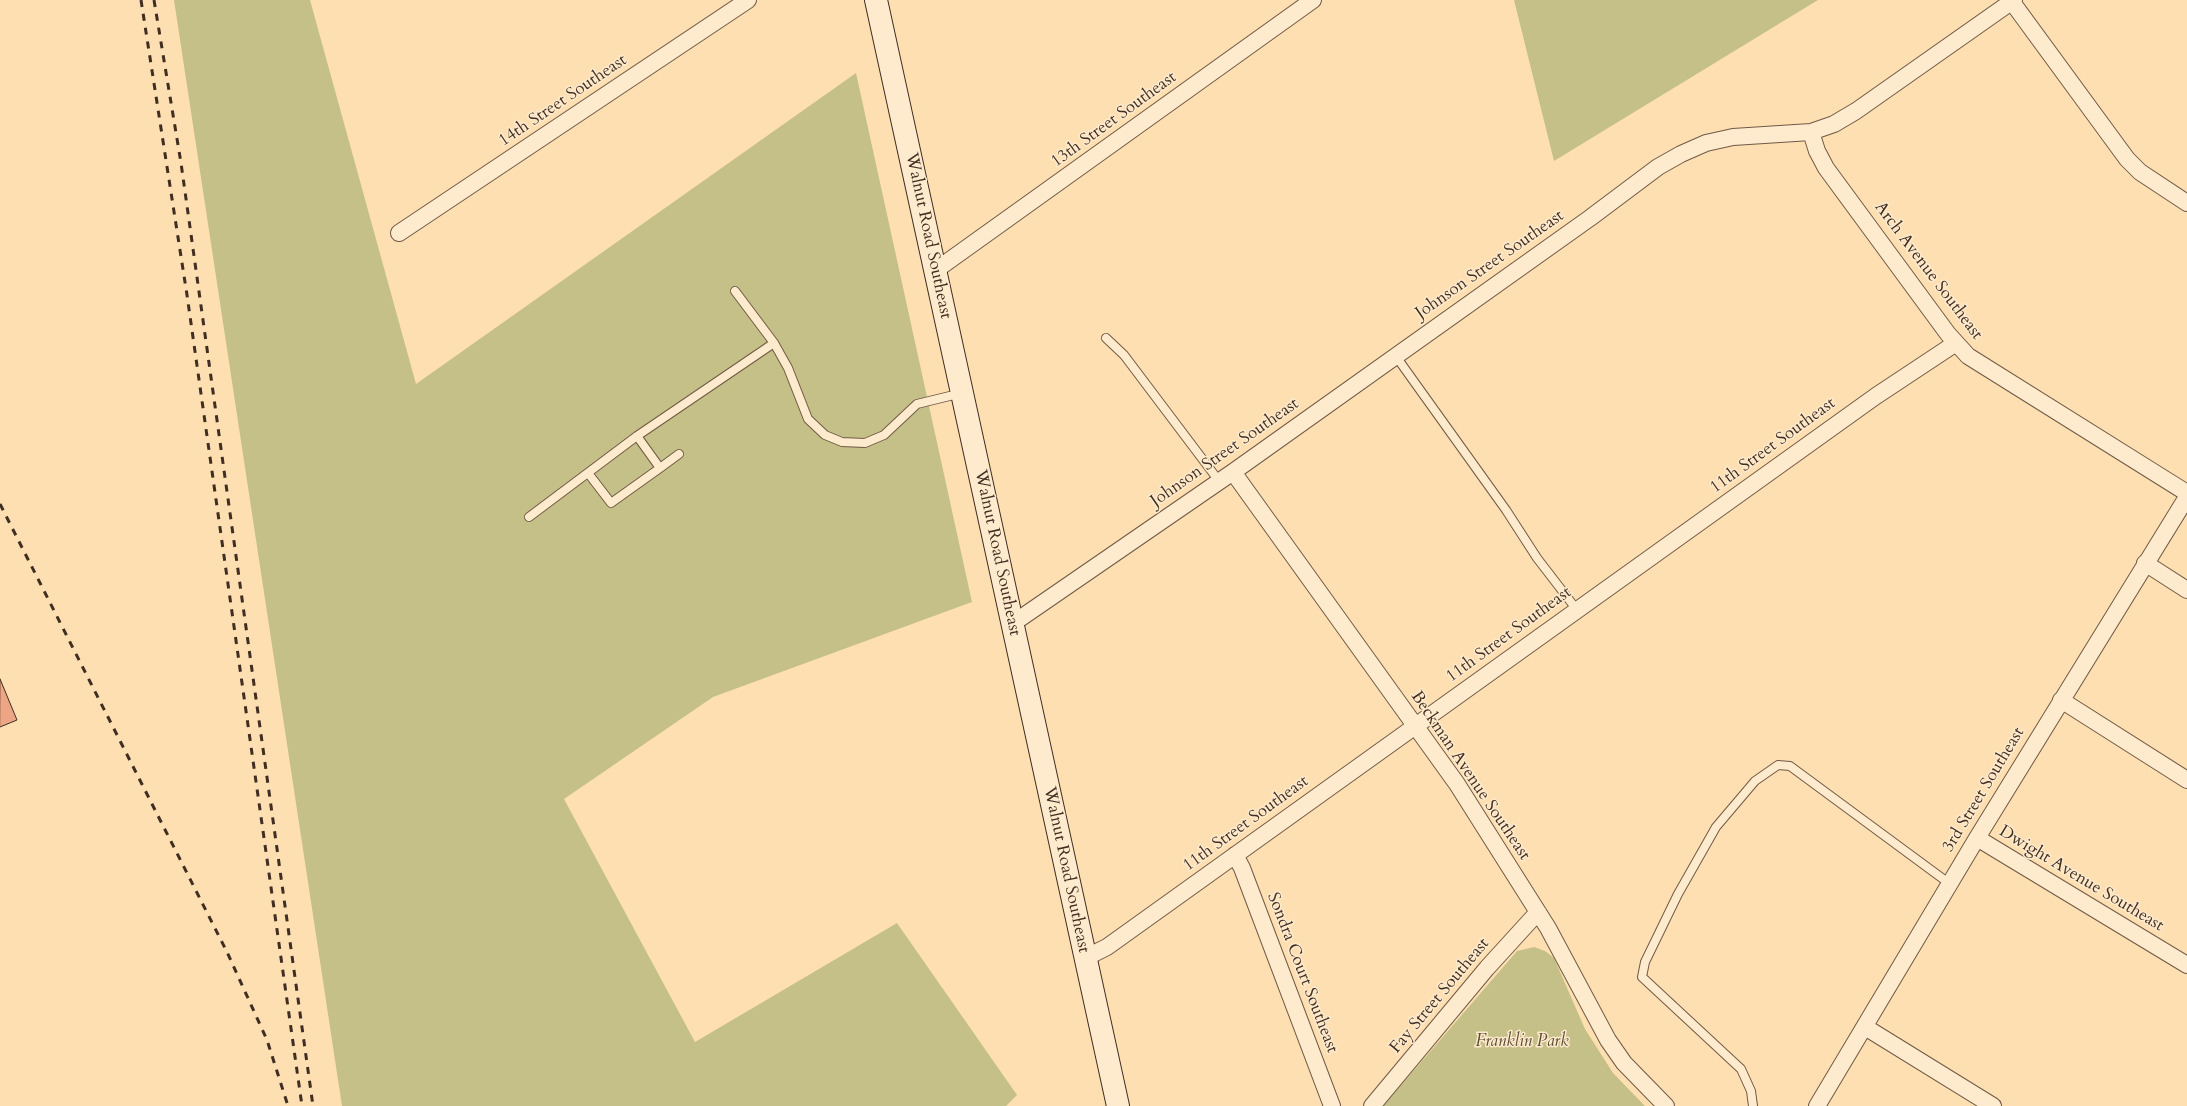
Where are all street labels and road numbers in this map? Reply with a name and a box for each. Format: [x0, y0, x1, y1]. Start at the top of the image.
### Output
street label: 14th Street Southeast [495, 51, 631, 151]
street label: 13th Street Southeast [1047, 68, 1181, 172]
street label: Walnut Road Southeast [900, 151, 956, 321]
street label: Arch Avenue Southeast [1869, 198, 1987, 344]
street label: Johnson Street Southeast [1412, 206, 1568, 324]
street label: Johnson Street Southeast [1147, 394, 1303, 512]
street label: 11th Street Southeast [1706, 394, 1840, 498]
street label: Walnut Road Southeast [969, 468, 1025, 638]
street label: 11th Street Southeast [1442, 583, 1576, 687]
street label: Beckman Avenue Southeast [1406, 688, 1534, 864]
street label: 3rd Street Southeast [1939, 724, 2029, 856]
street label: 11th Street Southeast [1179, 772, 1313, 876]
street label: Walnut Road Southeast [1038, 785, 1094, 955]
street label: Dwight Avenue Southeast [1995, 822, 2167, 936]
street label: Sondra Court Southeast [1262, 890, 1342, 1056]
street label: Fay Street Southeast [1386, 934, 1494, 1058]

